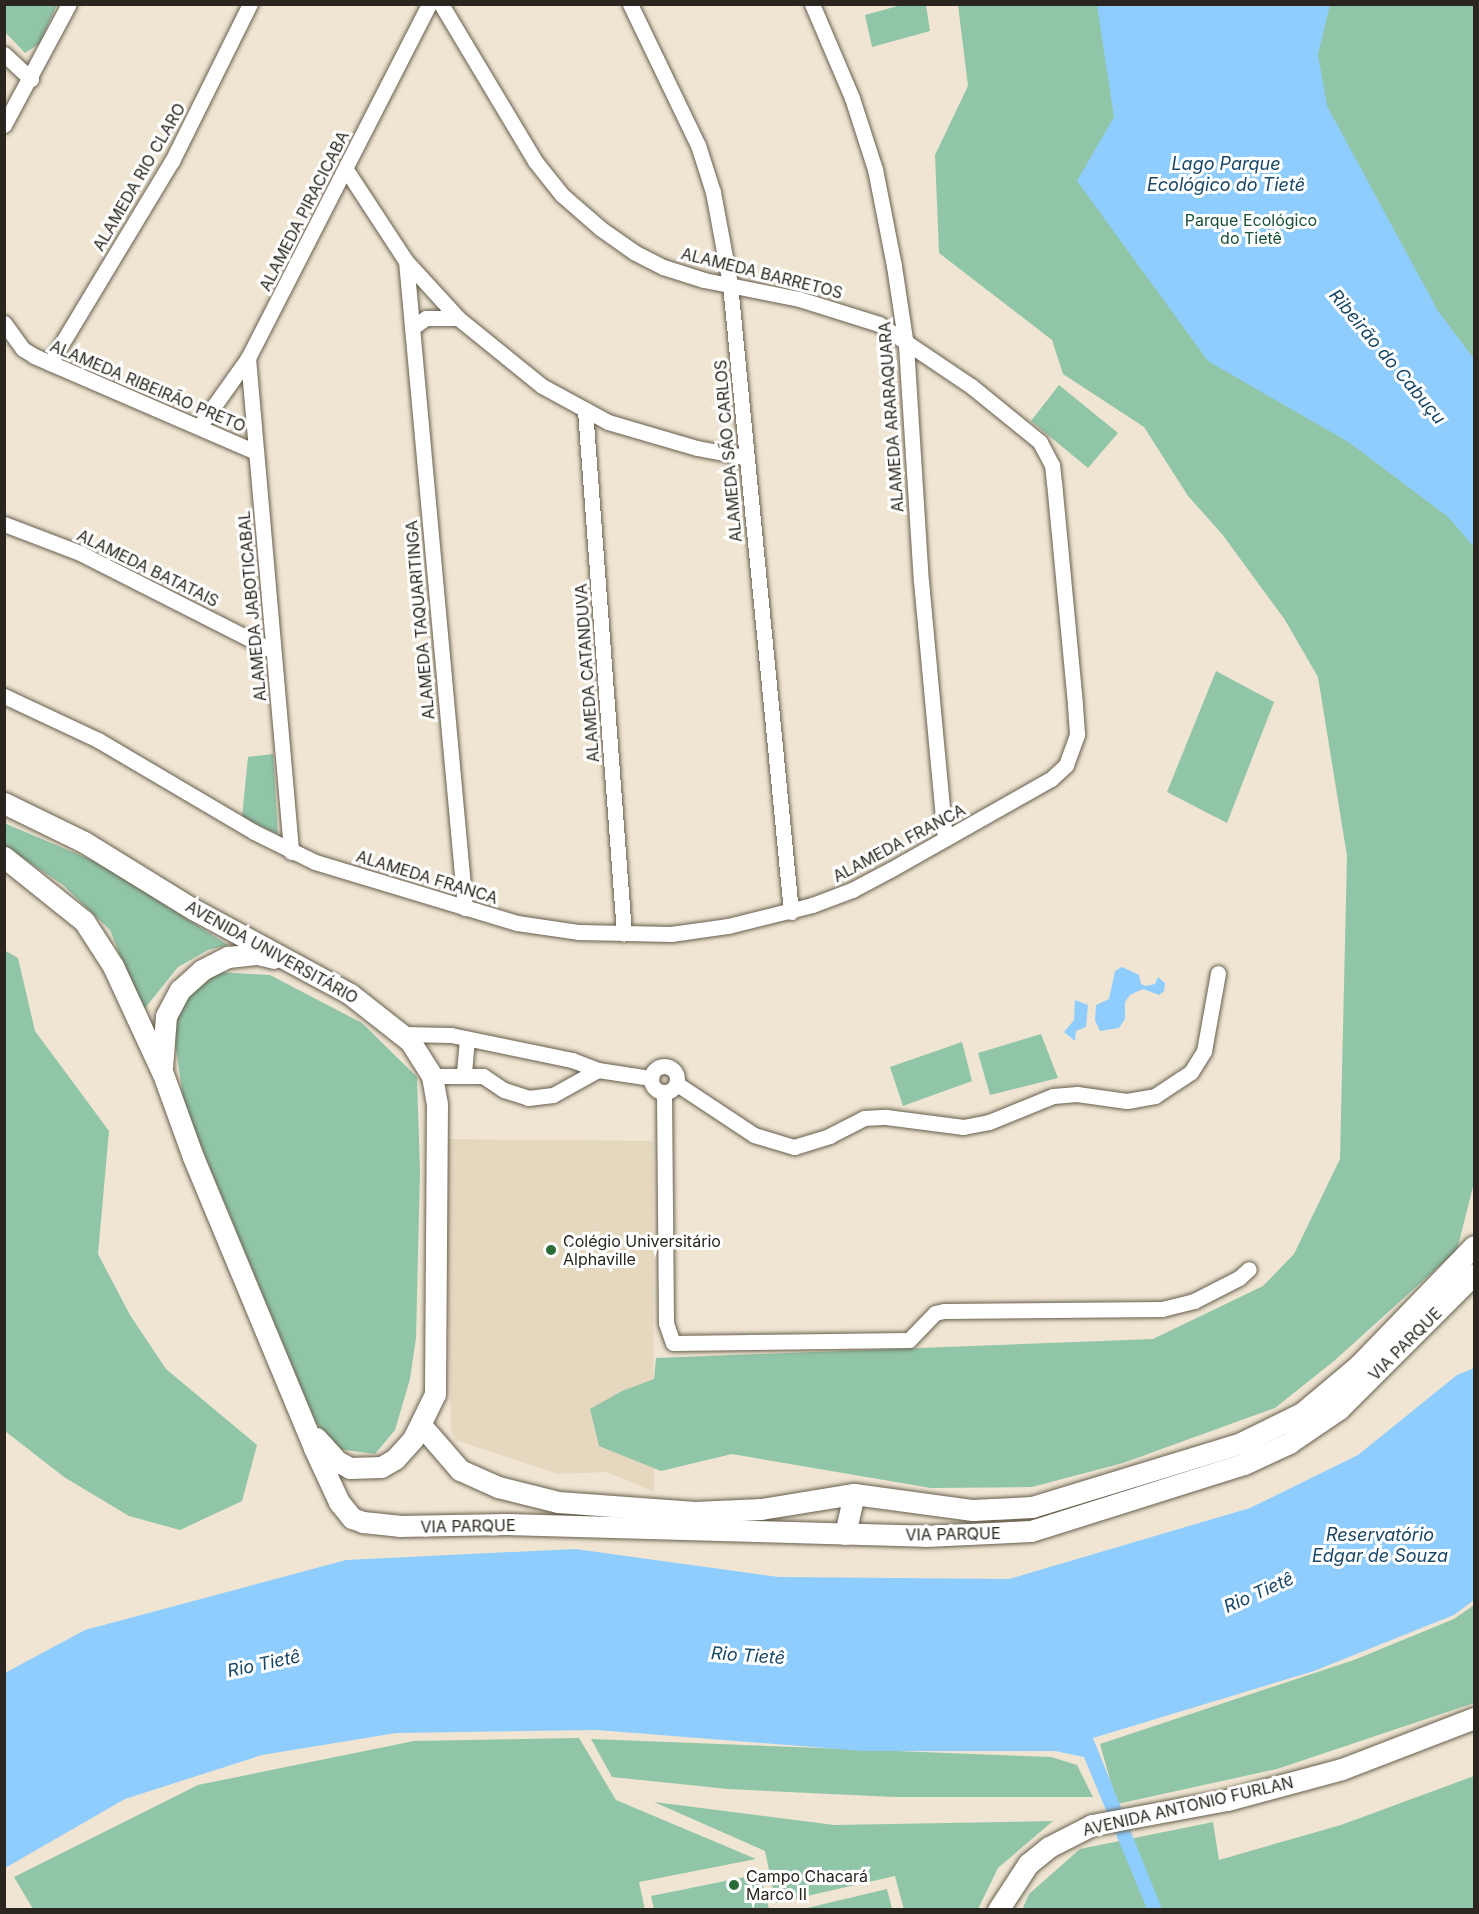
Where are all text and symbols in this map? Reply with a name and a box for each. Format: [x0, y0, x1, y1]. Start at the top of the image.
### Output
street label: ALAMEDA RIO CLARO [89, 100, 189, 254]
street label: ALAMEDA PIRACICABA [255, 128, 353, 294]
water label: Lago Parque Ecológico do Tietê [1147, 154, 1305, 196]
park label: Parque Ecológico do Tietê [1185, 210, 1317, 248]
street label: ALAMEDA BARRETOS [679, 244, 845, 302]
water label: Ribeirão do Cabuçu [1324, 285, 1450, 429]
street label: ALAMEDA ARARAQUARA [875, 321, 907, 513]
street label: ALAMEDA RIBEIRÃO PRETO [47, 336, 249, 436]
street label: ALAMEDA SÃO CARLOS [710, 359, 746, 543]
street label: ALAMEDA JABOTICABAL [234, 510, 270, 702]
street label: ALAMEDA TAQUARITINGA [402, 520, 438, 720]
street label: ALAMEDA BATATAIS [74, 525, 222, 611]
street label: ALAMEDA CATANDUVA [571, 583, 603, 763]
street label: ALAMEDA FRANCA [830, 800, 968, 886]
street label: ALAMEDA FRANCA [354, 846, 500, 908]
street label: AVENIDA UNIVERSITÁRIO [182, 897, 362, 1007]
place label: Colégio Universitário Alphaville [563, 1231, 721, 1269]
marker: Colégio Universitário Alphaville [544, 1243, 558, 1257]
street label: VIA PARQUE [1365, 1304, 1445, 1384]
street label: VIA PARQUE [420, 1516, 516, 1536]
street label: VIA PARQUE [905, 1524, 1001, 1544]
water label: Reservatório Edgar de Souza [1312, 1525, 1448, 1568]
water label: Rio Tietê [1221, 1568, 1297, 1618]
water label: Rio Tietê [710, 1643, 786, 1669]
water label: Rio Tietê [225, 1646, 303, 1682]
street label: AVENIDA ANTONIO FURLAN [1081, 1772, 1295, 1840]
place label: Campo Chacará Marco II [746, 1866, 868, 1904]
marker: Campo Chacará Marco II [727, 1878, 741, 1892]

